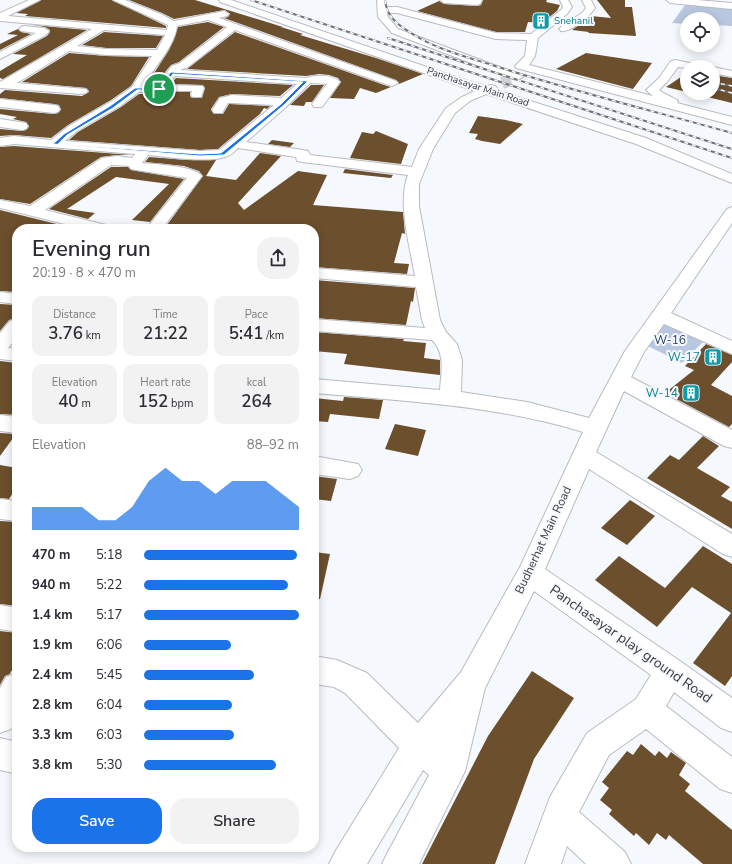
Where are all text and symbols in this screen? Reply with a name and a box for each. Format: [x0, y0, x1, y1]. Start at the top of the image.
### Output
building icon: Snehanil [531, 11, 551, 31]
map controls [680, 12, 720, 100]
button: locate [680, 12, 720, 52]
place label: Snehanil [554, 14, 593, 28]
button: layers [680, 60, 720, 100]
street label: Panchasayar Main Road [425, 64, 531, 110]
pin [142, 72, 176, 106]
icon: arrive [148, 78, 170, 100]
text: Evening run [32, 234, 151, 264]
button: share [257, 237, 299, 279]
text: 20:19 · 8 × 470 m [32, 264, 136, 282]
text: Distance [53, 307, 96, 322]
text: Time [153, 307, 178, 322]
text: Pace [245, 307, 268, 322]
text: 3.76 [48, 322, 83, 345]
text: 21:22 [143, 322, 188, 345]
text: 5:41 [229, 322, 263, 345]
text: km [83, 328, 101, 343]
text: /km [263, 328, 284, 343]
park label: W-16 [654, 332, 686, 348]
building icon: W-17 [703, 347, 723, 367]
place label: W-17 [668, 349, 700, 365]
text: Elevation [52, 375, 97, 390]
text: Heart rate [140, 375, 191, 390]
text: kcal [247, 375, 266, 390]
building icon: W-14 [681, 383, 701, 403]
place label: W-14 [646, 385, 678, 401]
text: 40 [58, 390, 79, 413]
text: 152 [138, 390, 168, 413]
text: 264 [241, 390, 272, 413]
text: m [79, 396, 91, 411]
text: bpm [168, 396, 193, 411]
text: Elevation [32, 436, 86, 454]
text: 88–92 m [247, 436, 299, 454]
street label: Budherhat Main Road [511, 484, 575, 596]
text: 470 m [32, 546, 70, 564]
text: 5:18 [96, 546, 122, 564]
text: 940 m [32, 576, 70, 594]
text: 5:22 [96, 576, 122, 594]
street label: Panchasayar play ground Road [546, 580, 716, 708]
text: 1.4 km [32, 606, 73, 624]
text: 5:17 [96, 606, 122, 624]
text: 1.9 km [32, 636, 73, 654]
text: 6:06 [96, 636, 122, 654]
text: 2.4 km [32, 666, 73, 684]
text: 5:45 [96, 666, 122, 684]
text: 2.8 km [32, 696, 73, 714]
text: 6:04 [96, 696, 122, 714]
text: 3.3 km [32, 726, 73, 744]
text: 6:03 [96, 726, 122, 744]
text: 3.8 km [32, 756, 73, 774]
text: 5:30 [96, 756, 122, 774]
button: Save [32, 798, 162, 844]
button: Share [170, 798, 299, 844]

